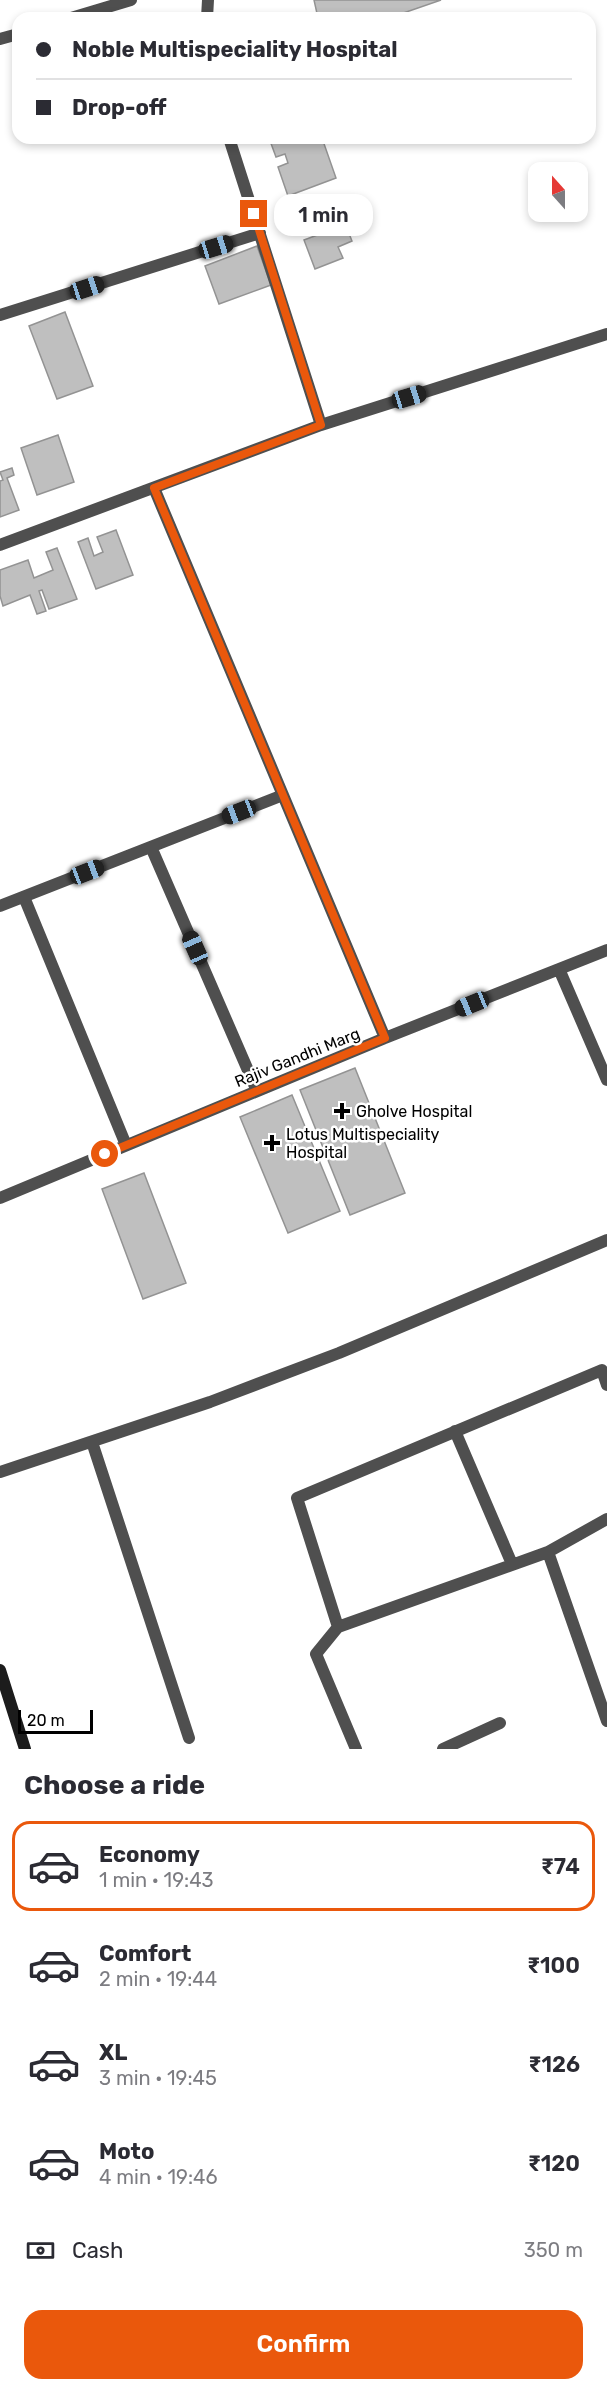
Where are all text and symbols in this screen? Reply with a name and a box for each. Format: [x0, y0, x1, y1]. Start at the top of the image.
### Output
text: Noble Multispeciality Hospital [72, 36, 398, 63]
text: Drop-off [72, 94, 167, 121]
north arrow [528, 162, 588, 222]
map controls [528, 162, 588, 222]
callout: 1 min [275, 193, 374, 235]
route end [240, 200, 267, 227]
text: 1 min [298, 203, 349, 227]
car [196, 233, 236, 261]
car [67, 274, 107, 302]
car [389, 383, 429, 411]
car [219, 797, 259, 827]
car [67, 857, 107, 887]
car [179, 928, 211, 968]
car [452, 989, 492, 1019]
street label: Rajiv Gandhi Marg [232, 1024, 363, 1091]
marker: Gholve Hospital [333, 1102, 351, 1120]
place label: Gholve Hospital [356, 1102, 472, 1121]
place label: Lotus Multispeciality Hospital [286, 1125, 439, 1162]
marker: Lotus Multispeciality Hospital [263, 1134, 281, 1152]
route start [91, 1140, 118, 1167]
scale bar [18, 1707, 93, 1734]
text: 20 m [27, 1711, 65, 1730]
text: Choose a ride [24, 1769, 205, 1801]
icon: car [27, 1839, 81, 1893]
text: Economy [99, 1841, 200, 1868]
text: ₹74 [541, 1853, 580, 1880]
text: 1 min · 19:43 [99, 1868, 214, 1892]
icon: car [27, 1938, 81, 1992]
text: Comfort [99, 1940, 191, 1967]
text: ₹100 [527, 1952, 580, 1979]
text: 2 min · 19:44 [99, 1967, 217, 1991]
icon: car [27, 2037, 81, 2091]
text: XL [99, 2039, 127, 2066]
text: ₹126 [528, 2051, 580, 2078]
text: 3 min · 19:45 [99, 2066, 217, 2090]
icon: car [27, 2136, 81, 2190]
text: Moto [99, 2138, 154, 2165]
text: ₹120 [528, 2150, 580, 2177]
text: 4 min · 19:46 [99, 2165, 217, 2189]
icon: cash [24, 2234, 57, 2267]
text: Cash [72, 2237, 123, 2264]
text: 350 m [524, 2238, 583, 2262]
button: Confirm [24, 2310, 583, 2379]

